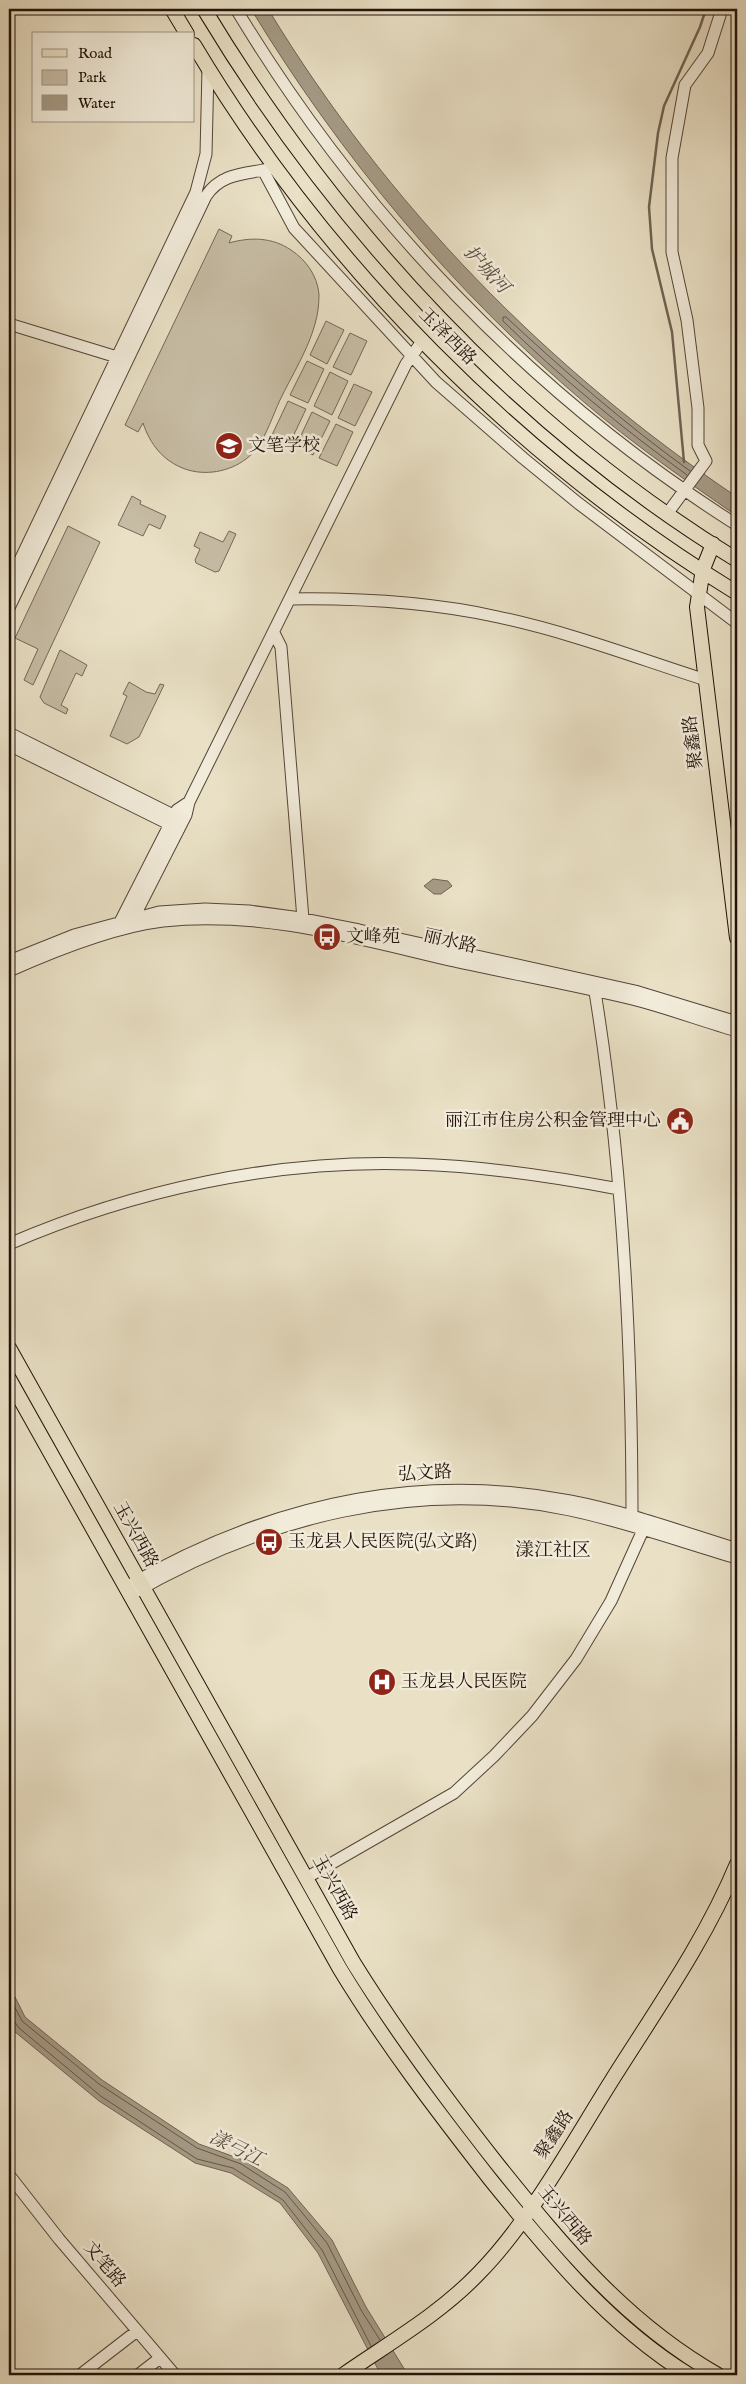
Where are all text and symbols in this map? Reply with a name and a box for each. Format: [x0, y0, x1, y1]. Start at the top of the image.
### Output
legend [32, 32, 195, 122]
text: Road [78, 44, 113, 63]
text: Park [78, 68, 108, 87]
text: Water [78, 94, 116, 113]
water label: 护城河 [458, 241, 516, 301]
street label: 玉泽西路 [413, 303, 481, 371]
school or university icon: 文笔学校 [214, 431, 244, 461]
place label: 文笔学校 [248, 435, 320, 458]
street label: 聚鑫路 [679, 714, 709, 770]
bus stop icon: 文峰苑 [312, 922, 342, 952]
street label: 丽水路 [421, 925, 479, 959]
place label: 文峰苑 [346, 926, 400, 949]
public building icon: 丽江市住房公积金管理中心 [665, 1106, 695, 1136]
place label: 丽江市住房公积金管理中心 [445, 1110, 661, 1133]
street label: 弘文路 [397, 1461, 453, 1487]
street label: 玉兴西路 [107, 1498, 163, 1572]
bus stop icon: 玉龙县人民医院(弘文路) [254, 1527, 284, 1557]
place label: 玉龙县人民医院(弘文路) [288, 1531, 477, 1554]
district label: 漾江社区 [515, 1539, 591, 1563]
hospital icon: 玉龙县人民医院 [367, 1667, 397, 1697]
place label: 玉龙县人民医院 [401, 1671, 527, 1694]
street label: 玉兴西路 [306, 1851, 362, 1925]
street label: 聚鑫路 [531, 2106, 579, 2164]
water label: 漾弓江 [205, 2126, 270, 2174]
street label: 玉兴西路 [532, 2181, 596, 2251]
street label: 文笔路 [78, 2237, 130, 2293]

